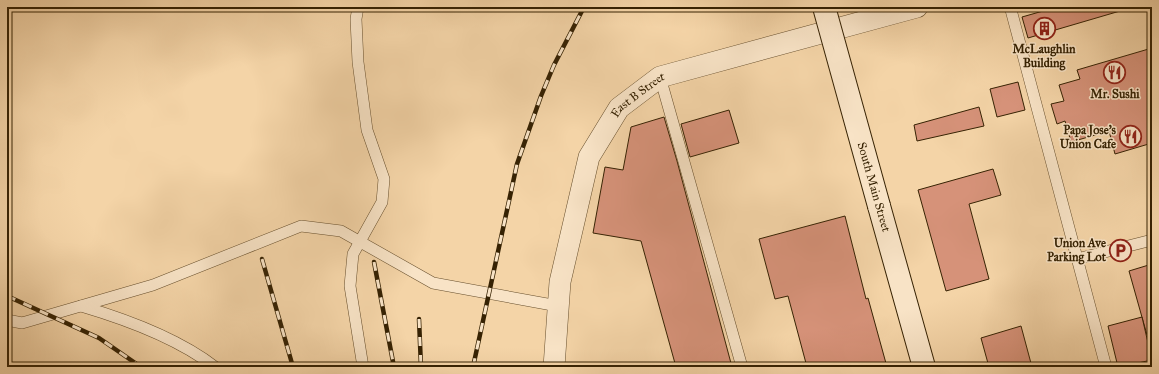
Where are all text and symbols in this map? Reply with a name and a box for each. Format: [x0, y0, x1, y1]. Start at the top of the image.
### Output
building icon: McLaughlin Building [1031, 15, 1057, 41]
place label: McLaughlin Building [1013, 42, 1076, 71]
restaurant icon: Mr. Sushi [1102, 60, 1128, 86]
street label: East B Street [608, 69, 667, 120]
place label: Mr. Sushi [1090, 87, 1140, 101]
place label: Papa Jose's Union Cafe [1060, 123, 1117, 151]
restaurant icon: Papa Jose's Union Cafe [1118, 124, 1144, 150]
street label: South Main Street [855, 141, 894, 234]
place label: Union Ave Parking Lot [1047, 236, 1107, 265]
parking icon: Union Ave Parking Lot [1108, 237, 1134, 263]

